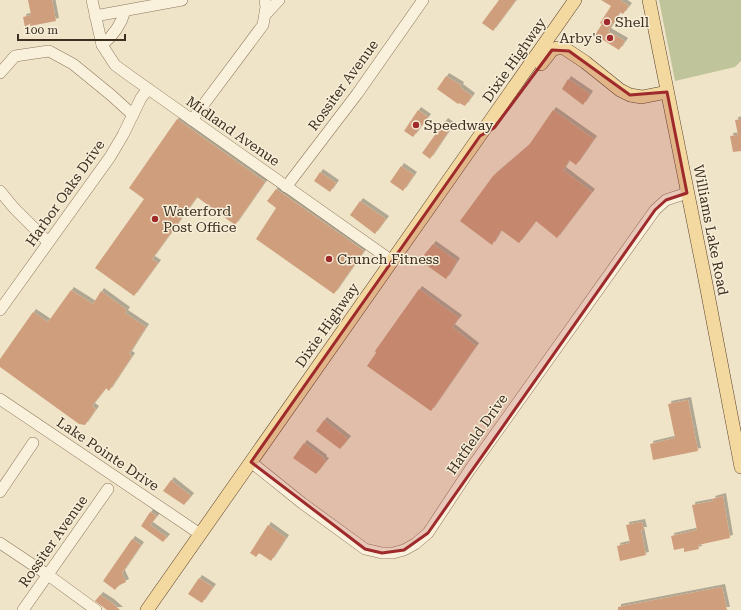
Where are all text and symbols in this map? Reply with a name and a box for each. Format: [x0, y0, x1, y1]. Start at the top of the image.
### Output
street label: Dixie Highway [479, 14, 549, 105]
place label: Shell [615, 14, 650, 30]
scale bar [18, 16, 125, 42]
marker: Shell [602, 17, 612, 27]
text: 100 m [24, 23, 58, 37]
place label: Arby's [560, 30, 602, 46]
marker: Arby's [605, 33, 615, 43]
street label: Rossiter Avenue [305, 36, 381, 133]
street label: Midland Avenue [183, 93, 283, 169]
place label: Speedway [424, 117, 494, 133]
marker: Speedway [411, 120, 421, 130]
street label: Harbor Oaks Drive [22, 137, 108, 249]
street label: Williams Lake Road [690, 163, 732, 297]
place label: Waterford Post Office [163, 203, 237, 235]
marker: Waterford Post Office [150, 214, 160, 224]
place label: Crunch Fitness [337, 251, 439, 267]
marker: Crunch Fitness [324, 254, 334, 264]
street label: Dixie Highway [292, 279, 362, 370]
street label: Hatfield Drive [443, 390, 511, 477]
street label: Lake Pointe Drive [54, 414, 162, 494]
street label: Rossiter Avenue [15, 492, 91, 590]

